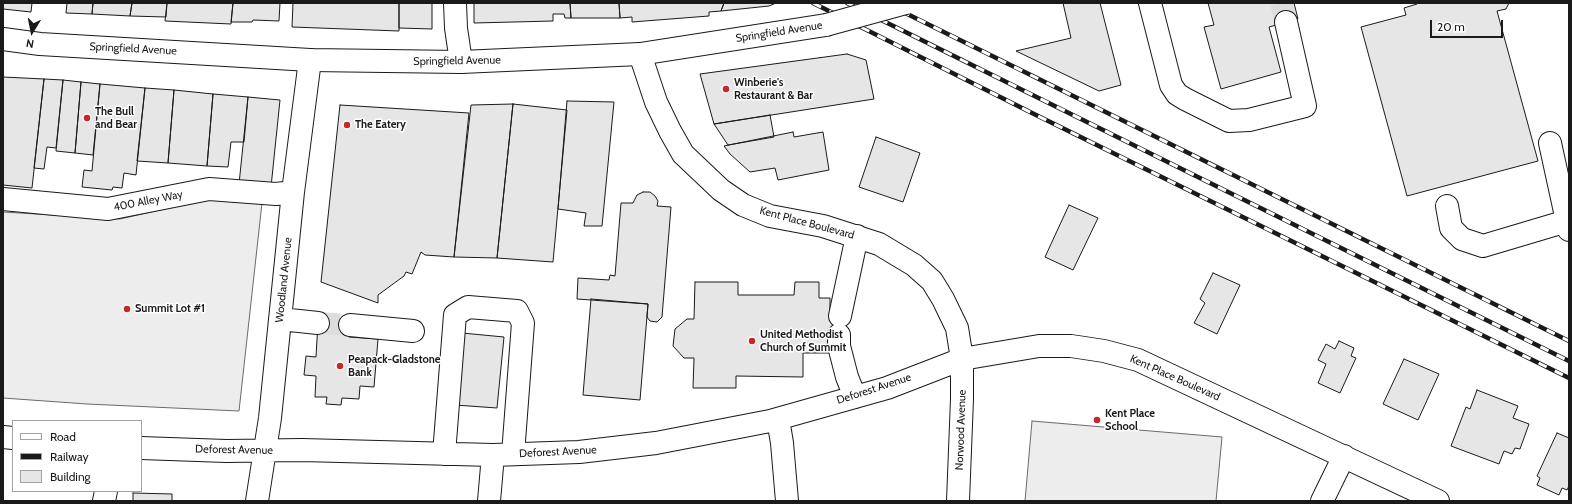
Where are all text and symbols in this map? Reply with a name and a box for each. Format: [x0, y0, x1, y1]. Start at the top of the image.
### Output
north arrow [12, 12, 52, 52]
scale bar [1432, 12, 1505, 38]
street label: Springfield Avenue [735, 19, 823, 45]
text: 20 m [1437, 19, 1465, 34]
text: N [25, 36, 35, 51]
street label: Springfield Avenue [89, 40, 177, 58]
street label: Springfield Avenue [413, 54, 501, 68]
place label: Winberie's Restaurant & Bar [734, 76, 813, 102]
marker: Winberie's Restaurant & Bar [721, 84, 731, 94]
place label: The Bull and Bear [95, 105, 137, 131]
marker: The Bull and Bear [82, 113, 92, 123]
place label: The Eatery [355, 118, 406, 132]
marker: The Eatery [342, 120, 352, 130]
street label: 400 Alley Way [112, 188, 184, 214]
street label: Kent Place Boulevard [758, 204, 856, 242]
street label: Woodland Avenue [273, 237, 295, 323]
place label: Summit Lot #1 [135, 302, 205, 316]
marker: Summit Lot #1 [122, 304, 132, 314]
place label: United Methodist Church of Summit [760, 328, 846, 354]
marker: United Methodist Church of Summit [747, 336, 757, 346]
street label: Kent Place Boulevard [1128, 352, 1222, 404]
place label: Peapack-Gladstone Bank [348, 353, 440, 379]
marker: Peapack-Gladstone Bank [335, 361, 345, 371]
street label: Deforest Avenue [835, 371, 913, 407]
street label: Norwood Avenue [953, 389, 969, 471]
place label: Kent Place School [1105, 407, 1155, 433]
marker: Kent Place School [1092, 415, 1102, 425]
legend [12, 420, 142, 492]
text: Road [50, 429, 76, 444]
street label: Deforest Avenue [195, 443, 273, 457]
street label: Deforest Avenue [519, 443, 597, 461]
text: Railway [50, 449, 88, 464]
text: Building [50, 469, 91, 484]

